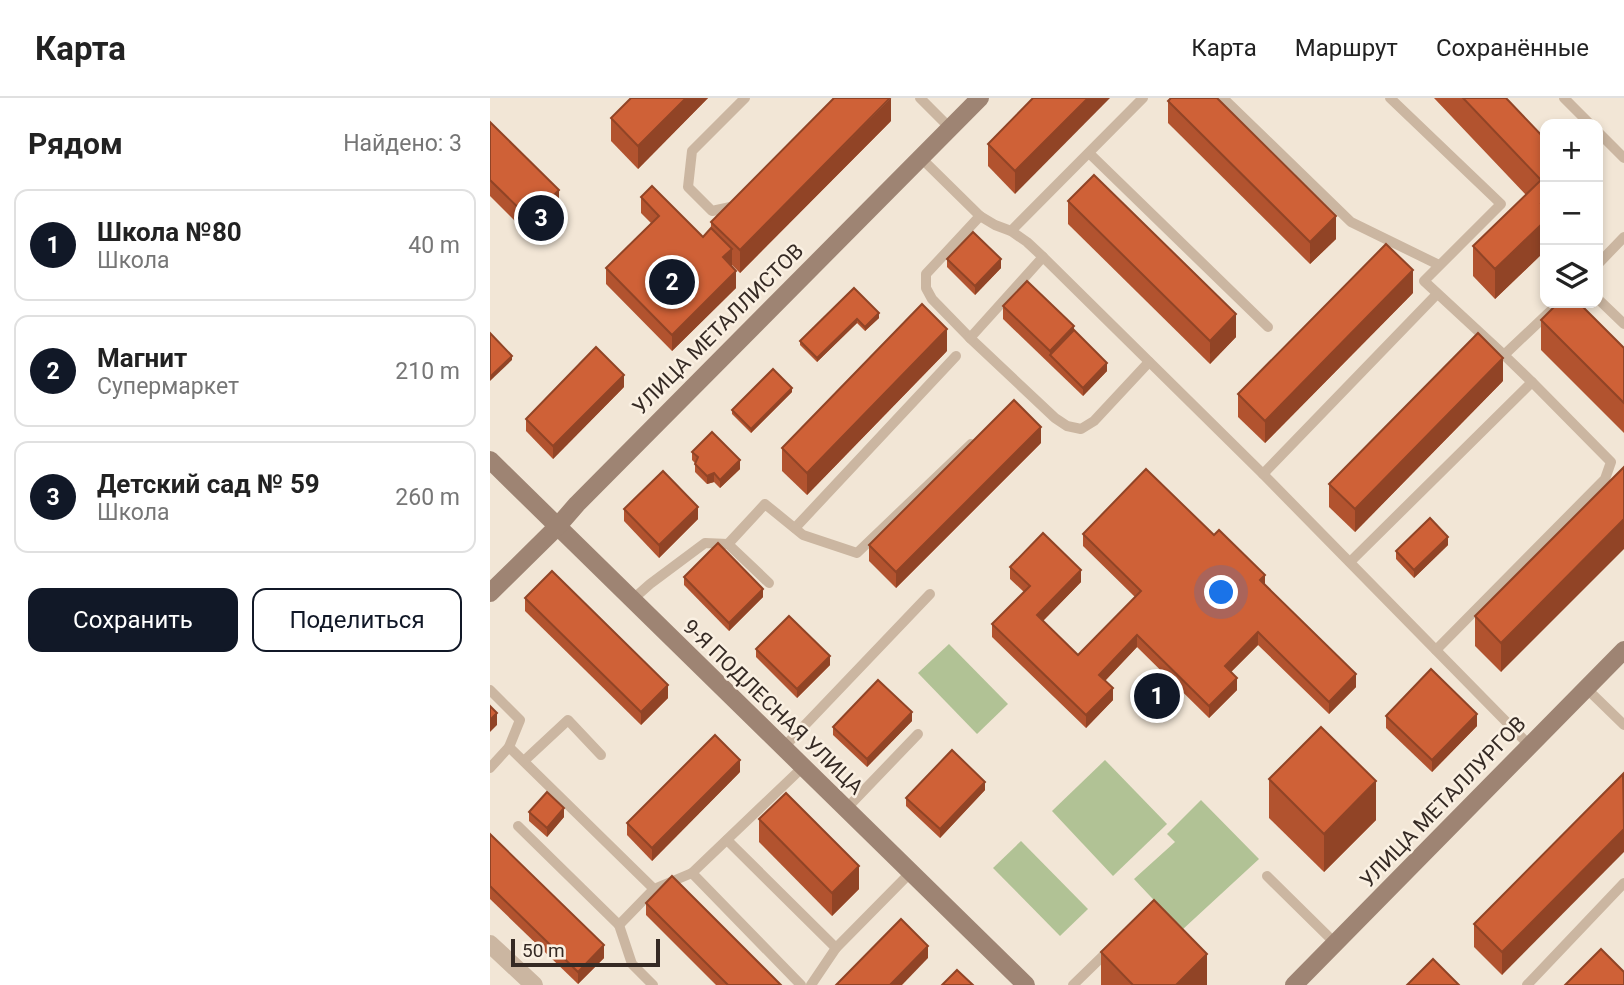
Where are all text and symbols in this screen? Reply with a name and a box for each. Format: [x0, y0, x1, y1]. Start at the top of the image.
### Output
text: Карта [35, 29, 126, 68]
text: Карта [1191, 34, 1257, 62]
text: Маршрут [1295, 34, 1398, 62]
text: Сохранённые [1436, 34, 1589, 62]
map controls [1540, 119, 1603, 308]
button: + [1540, 119, 1603, 182]
text: Рядом [28, 126, 123, 161]
text: Найдено: 3 [343, 130, 462, 157]
button: − [1540, 182, 1603, 245]
pin: 3 [518, 192, 564, 244]
text: Школа №80 [97, 217, 242, 247]
text: 1 [46, 232, 60, 259]
text: 40 m [408, 232, 460, 259]
street label: УЛИЦА МЕТАЛЛИСТОВ [628, 239, 808, 419]
button: layers [1540, 245, 1603, 308]
text: Школа [97, 247, 170, 274]
pin: 2 [649, 256, 695, 308]
text: Магнит [97, 343, 187, 373]
text: 2 [46, 358, 60, 385]
text: 210 m [395, 358, 460, 385]
text: Супермаркет [97, 373, 239, 400]
text: Детский сад № 59 [97, 469, 320, 499]
text: 3 [46, 484, 60, 511]
text: 260 m [395, 484, 460, 511]
text: Школа [97, 499, 170, 526]
your location [1204, 575, 1238, 609]
button: Сохранить [28, 588, 238, 652]
button: Поделиться [252, 588, 462, 652]
street label: 9-Я ПОДЛЕСНАЯ УЛИЦА [678, 615, 868, 800]
pin: 1 [1134, 670, 1180, 722]
street label: УЛИЦА МЕТАЛЛУРГОВ [1355, 712, 1531, 892]
scale bar [511, 936, 660, 968]
text: 50 m [522, 939, 565, 962]

